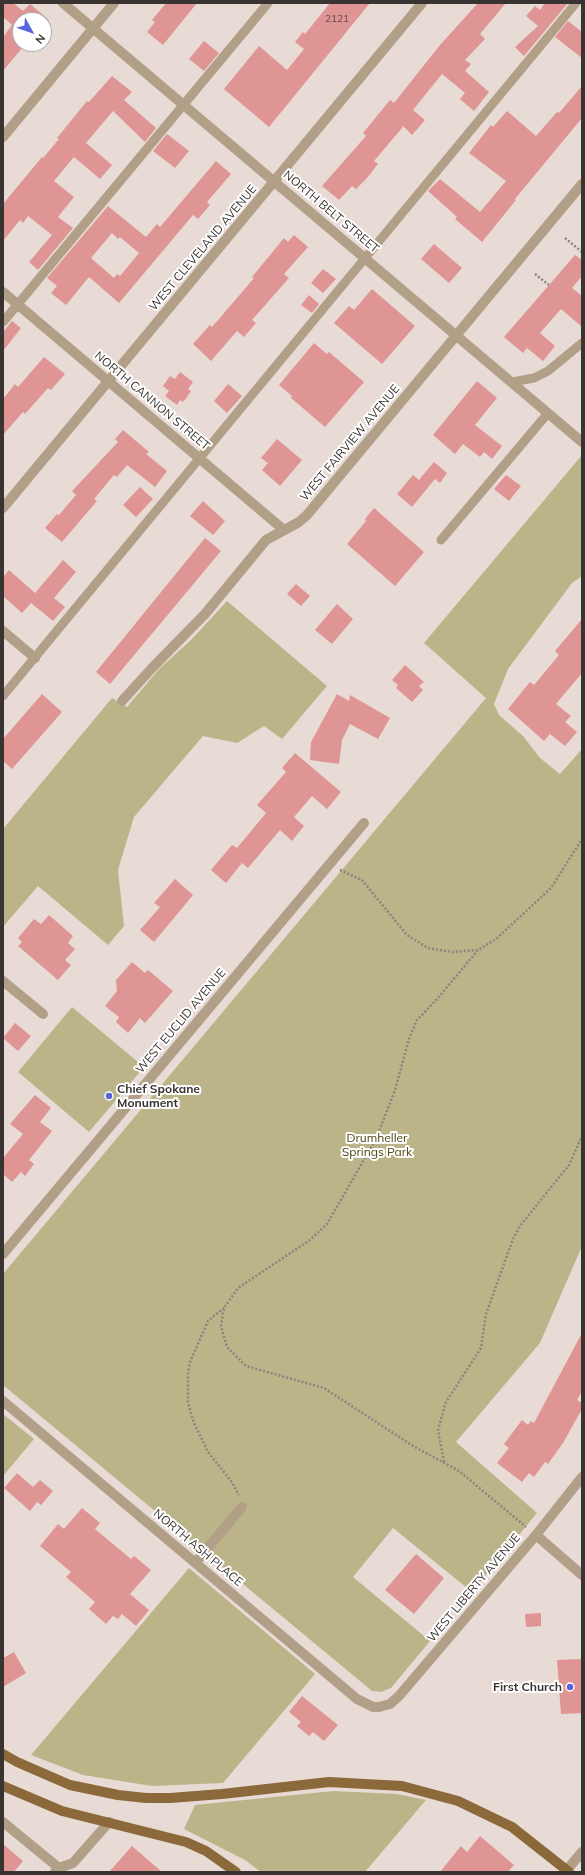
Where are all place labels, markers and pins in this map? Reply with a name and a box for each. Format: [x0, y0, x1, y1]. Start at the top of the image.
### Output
place label: Chief Spokane Monument [117, 1082, 200, 1110]
marker: Chief Spokane Monument [104, 1091, 114, 1101]
place label: First Church [493, 1680, 562, 1694]
marker: First Church [565, 1682, 575, 1692]

